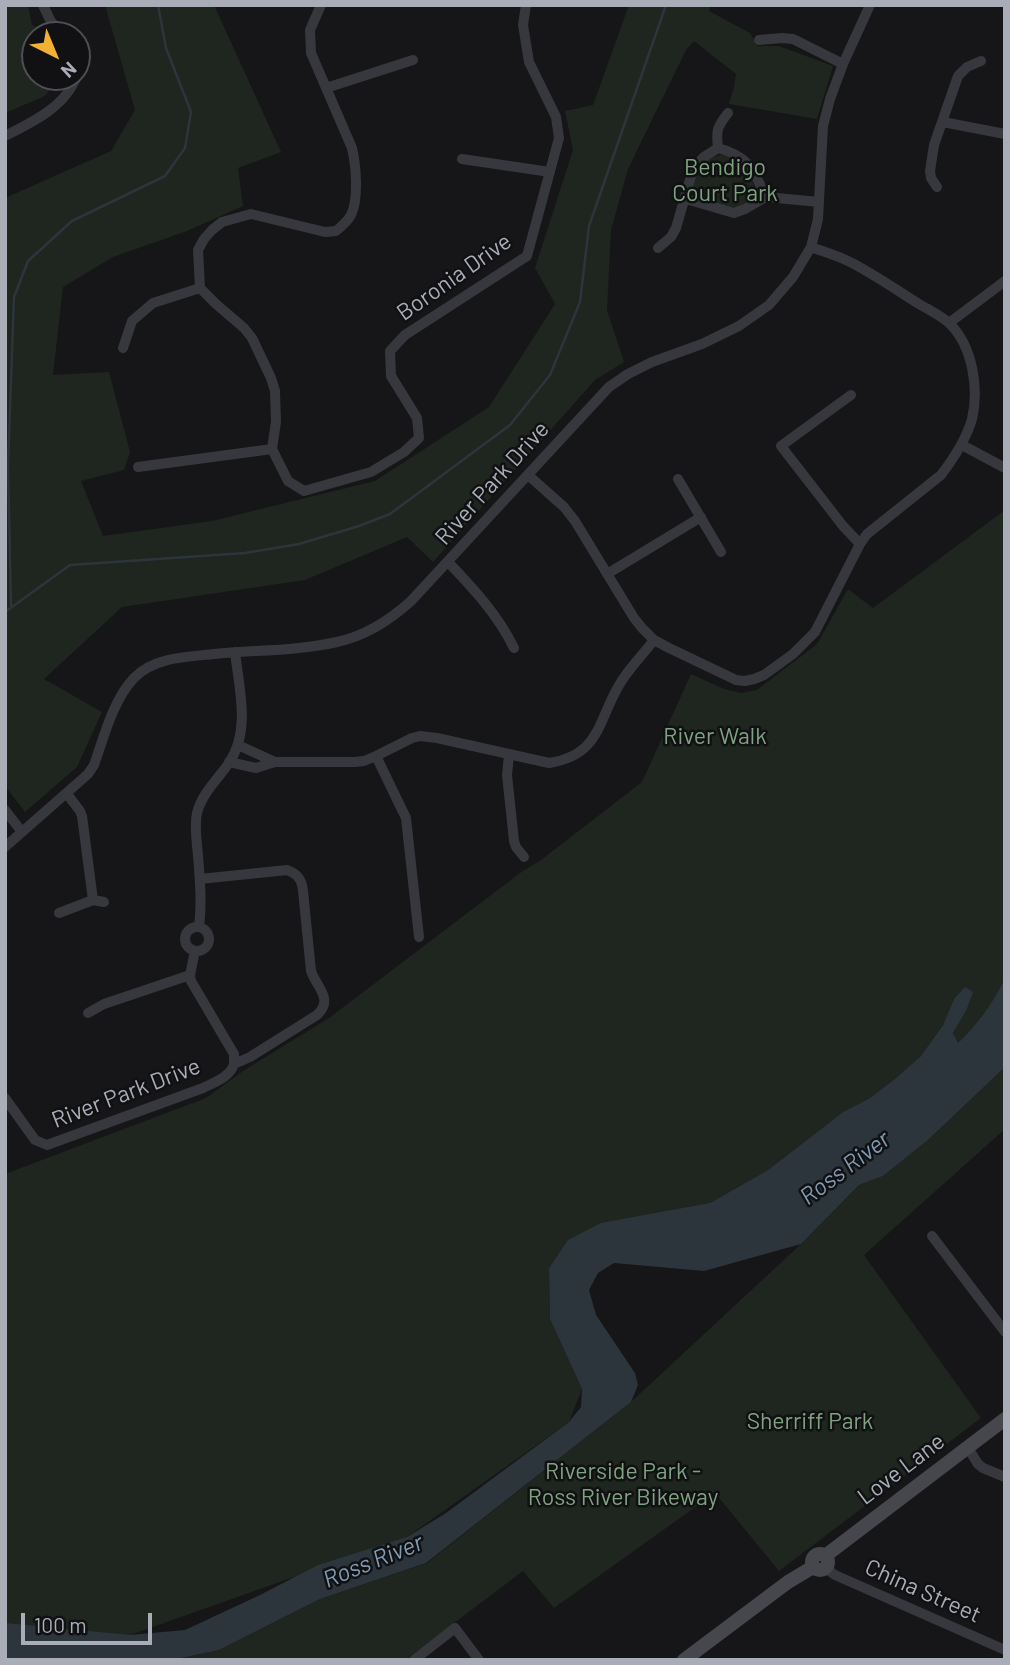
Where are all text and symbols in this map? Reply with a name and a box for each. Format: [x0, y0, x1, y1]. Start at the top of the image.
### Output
north arrow [21, 21, 91, 91]
text: N [57, 58, 82, 83]
park label: Bendigo Court Park [672, 153, 778, 207]
street label: Boronia Drive [391, 227, 517, 327]
street label: River Park Drive [429, 416, 555, 550]
park label: River Walk [663, 722, 767, 750]
street label: River Park Drive [48, 1052, 204, 1134]
water label: Ross River [794, 1125, 896, 1211]
park label: Sherriff Park [747, 1407, 873, 1435]
street label: Love Lane [852, 1427, 950, 1511]
park label: Riverside Park - Ross River Bikeway [528, 1457, 718, 1511]
water label: Ross River [319, 1528, 427, 1594]
street label: China Street [861, 1553, 985, 1629]
scale bar [24, 1598, 156, 1642]
text: 100 m [34, 1612, 87, 1637]

